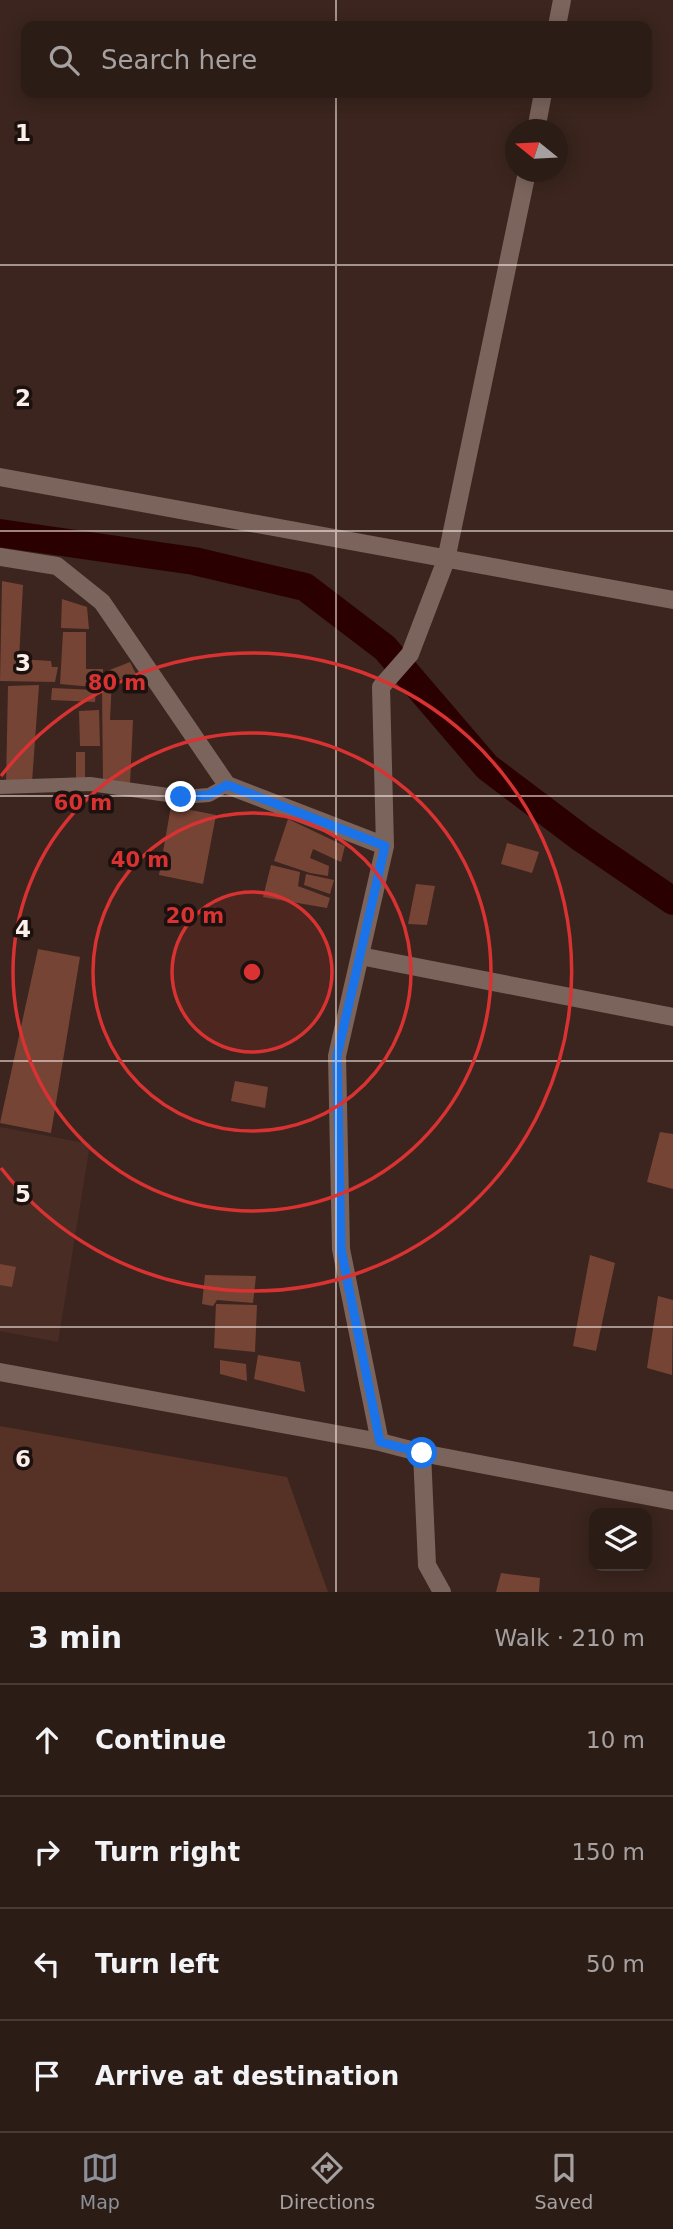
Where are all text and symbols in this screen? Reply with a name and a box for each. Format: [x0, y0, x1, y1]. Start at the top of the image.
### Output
search box [21, 21, 652, 98]
icon: search [45, 41, 83, 79]
text: Search here [101, 45, 257, 75]
north arrow [505, 119, 568, 182]
text: 1 [15, 120, 31, 146]
text: 2 [15, 385, 31, 411]
text: 3 [15, 650, 31, 676]
text: 80 m [88, 671, 146, 695]
route end [165, 781, 196, 812]
text: 60 m [54, 791, 112, 815]
text: 40 m [111, 848, 169, 872]
text: 20 m [166, 904, 224, 928]
text: 4 [15, 916, 31, 942]
centre of rings [240, 960, 264, 984]
text: 5 [15, 1181, 31, 1207]
route start [406, 1437, 437, 1468]
text: 6 [15, 1446, 31, 1472]
map controls [589, 1508, 652, 1571]
button: layers [589, 1508, 652, 1571]
text: 3 min [28, 1620, 122, 1655]
text: Walk · 210 m [494, 1625, 645, 1651]
icon: ahead [28, 1721, 66, 1759]
text: Continue [95, 1725, 226, 1755]
text: 10 m [586, 1727, 645, 1753]
icon: right [28, 1833, 66, 1871]
text: Turn right [95, 1837, 240, 1867]
text: 150 m [571, 1839, 645, 1865]
icon: left [28, 1945, 66, 1983]
text: Turn left [95, 1949, 219, 1979]
text: 50 m [586, 1951, 645, 1977]
icon: arrive [28, 2057, 66, 2095]
text: Arrive at destination [95, 2061, 399, 2091]
tab: Map [80, 2149, 120, 2213]
tab: Directions [279, 2149, 375, 2213]
tab: Saved [535, 2149, 593, 2213]

